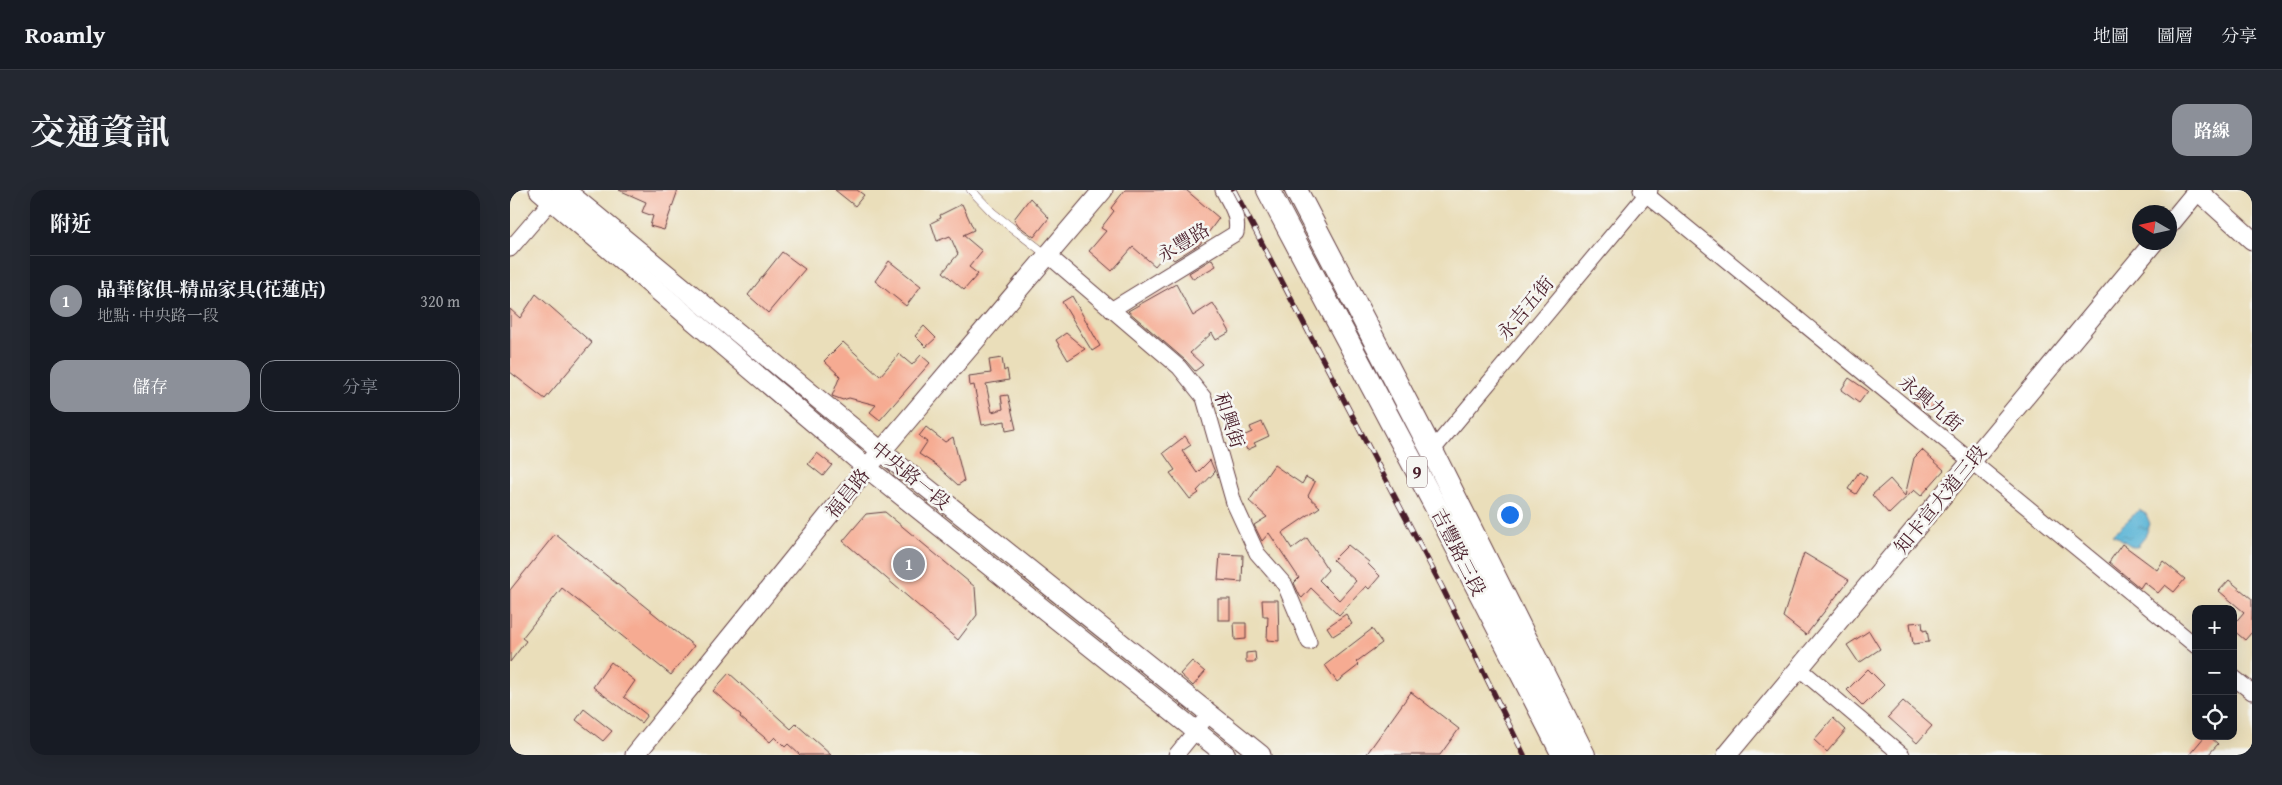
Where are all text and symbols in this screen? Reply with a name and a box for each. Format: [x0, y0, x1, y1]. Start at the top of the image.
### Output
text: Roamly [25, 17, 105, 52]
text: 地圖 [2093, 22, 2129, 49]
text: 圖層 [2157, 22, 2193, 49]
text: 分享 [2221, 22, 2257, 49]
button: 路線 [2172, 104, 2252, 156]
text: 交通資訊 [30, 106, 170, 157]
north arrow [2132, 205, 2177, 250]
text: 附近 [50, 208, 92, 239]
street label: 永豐路 [1151, 215, 1215, 269]
street label: 永吉五街 [1490, 270, 1560, 346]
text: 晶華傢俱-精品家具(花蓮店) [97, 275, 326, 303]
text: 1 [62, 289, 70, 313]
text: 320 m [420, 289, 460, 313]
text: 地點 · 中央路一段 [97, 303, 219, 327]
button: 儲存 [50, 360, 250, 412]
button: 分享 [260, 360, 460, 412]
street label: 永興九街 [1893, 368, 1969, 438]
street label: 和興街 [1208, 389, 1252, 451]
street label: 中央路一段 [865, 434, 957, 516]
street label: 知卡宣大道三段 [1887, 439, 1993, 559]
road number: 9 [1407, 456, 1427, 488]
street label: 福昌路 [818, 462, 876, 524]
your location [1497, 502, 1523, 528]
street label: 吉豐路三段 [1425, 503, 1493, 601]
pin: 1 [893, 545, 925, 583]
map controls [2192, 605, 2237, 740]
button: + [2192, 605, 2237, 650]
button: − [2192, 650, 2237, 695]
button: locate [2192, 695, 2237, 740]

